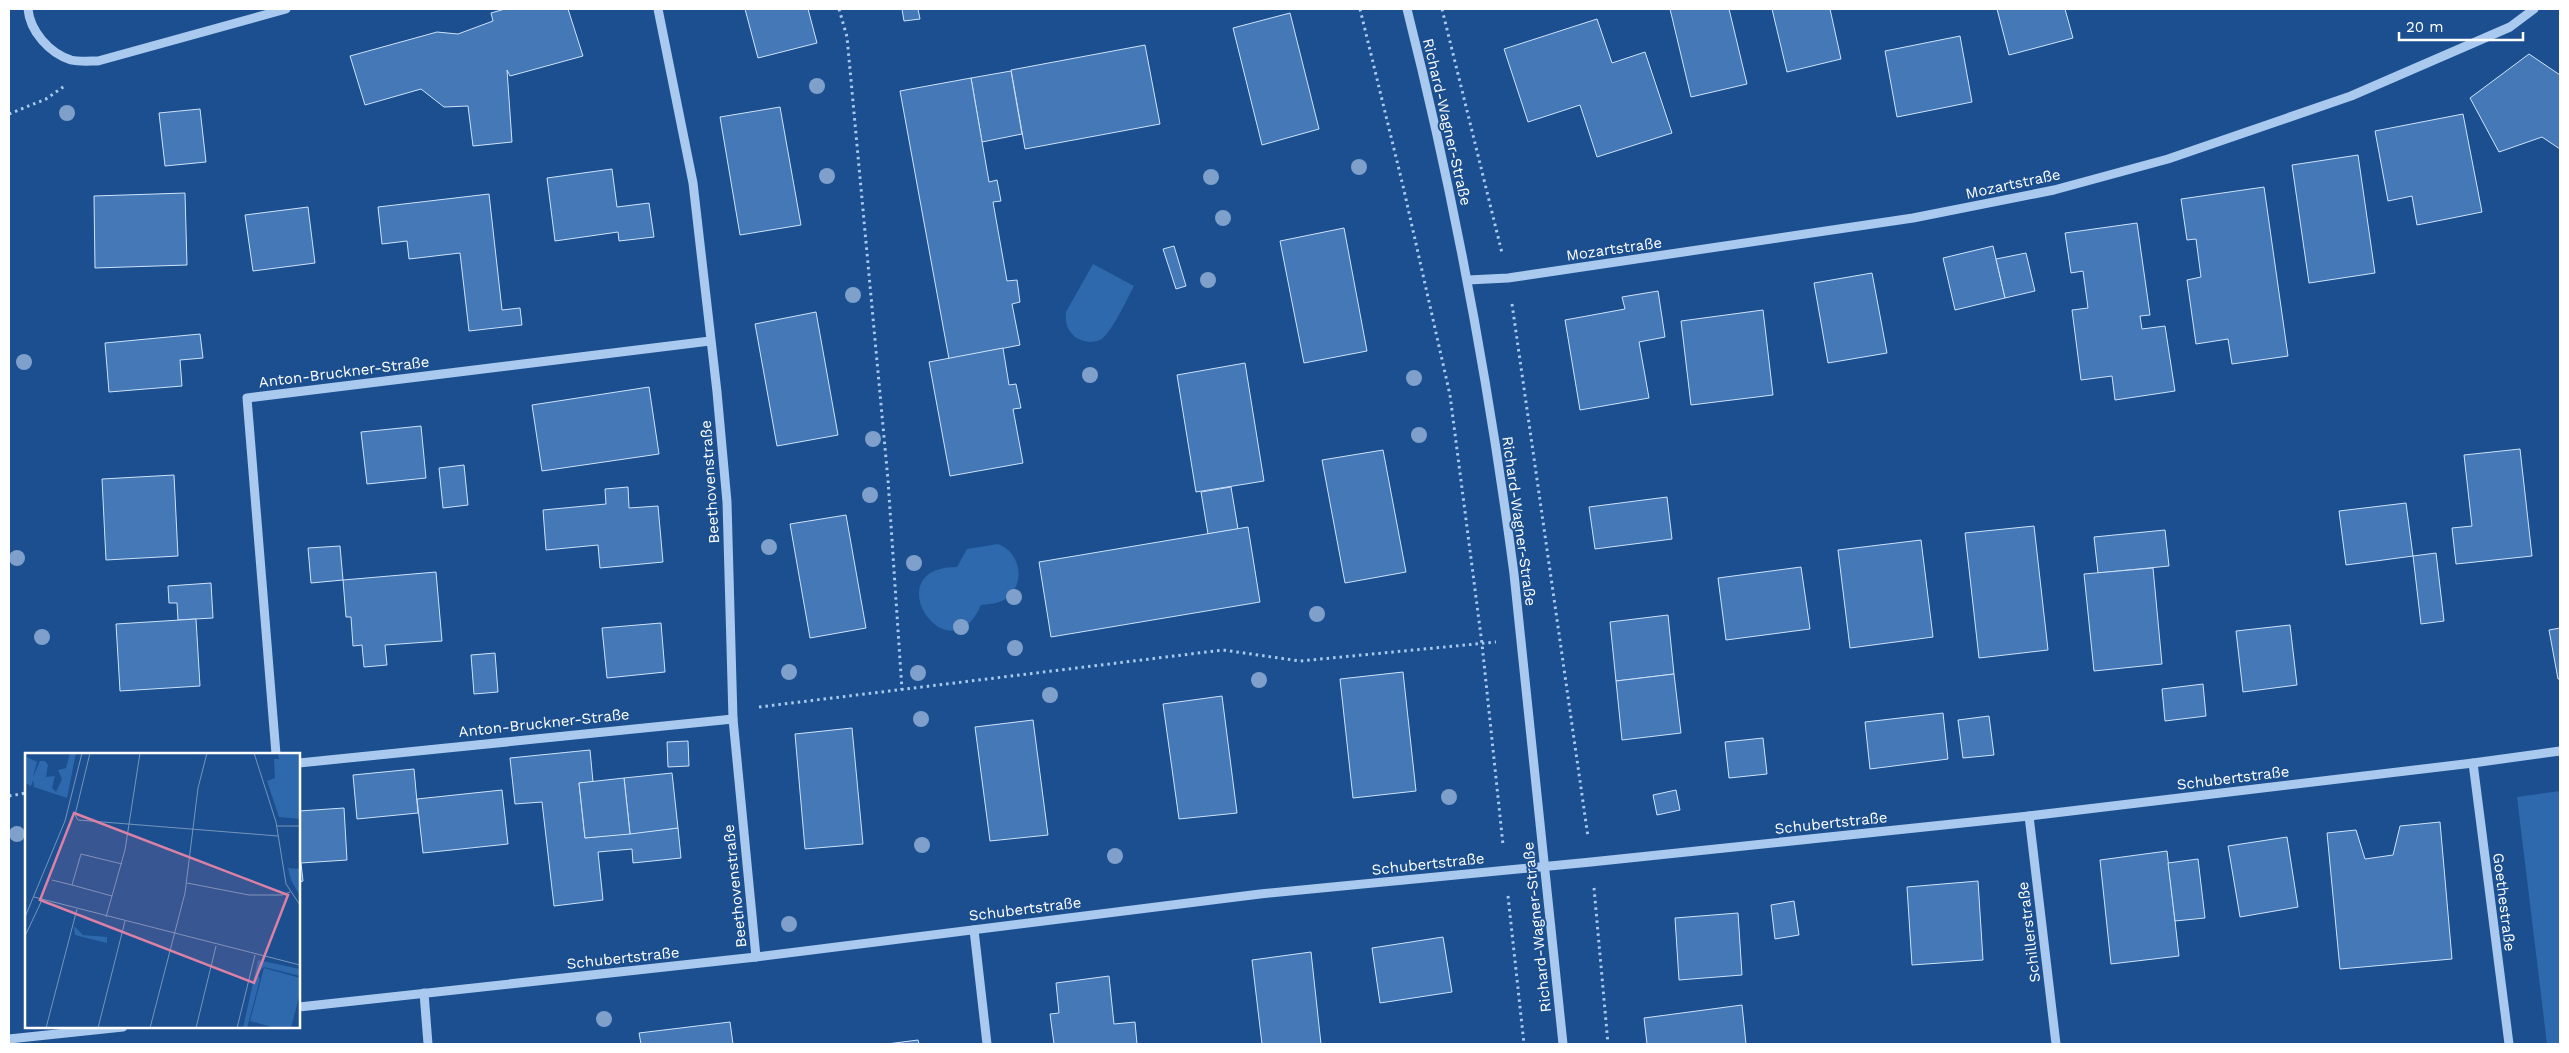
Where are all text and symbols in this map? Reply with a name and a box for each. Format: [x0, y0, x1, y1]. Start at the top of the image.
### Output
scale bar [2399, 10, 2523, 42]
text: 20 m [2406, 18, 2444, 36]
street label: Richard-Wagner-Straße [1419, 37, 1475, 207]
street label: Mozartstraße [1964, 165, 2062, 203]
street label: Mozartstraße [1565, 233, 1663, 265]
street label: Anton-Bruckner-Straße [258, 353, 430, 391]
street label: Beethovenstraße [697, 420, 723, 544]
street label: Richard-Wagner-Straße [1498, 435, 1540, 607]
street label: Anton-Bruckner-Straße [458, 705, 630, 741]
inset map [25, 753, 300, 1028]
street label: Schubertstraße [2176, 762, 2290, 794]
street label: Schubertstraße [1774, 808, 1888, 838]
street label: Beethovenstraße [720, 824, 750, 948]
street label: Richard-Wagner-Straße [1519, 841, 1555, 1013]
street label: Schubertstraße [1371, 849, 1485, 879]
street label: Goethestraße [2489, 852, 2519, 952]
street label: Schillerstraße [2014, 881, 2044, 983]
street label: Schubertstraße [968, 893, 1082, 925]
street label: Schubertstraße [566, 943, 680, 973]

